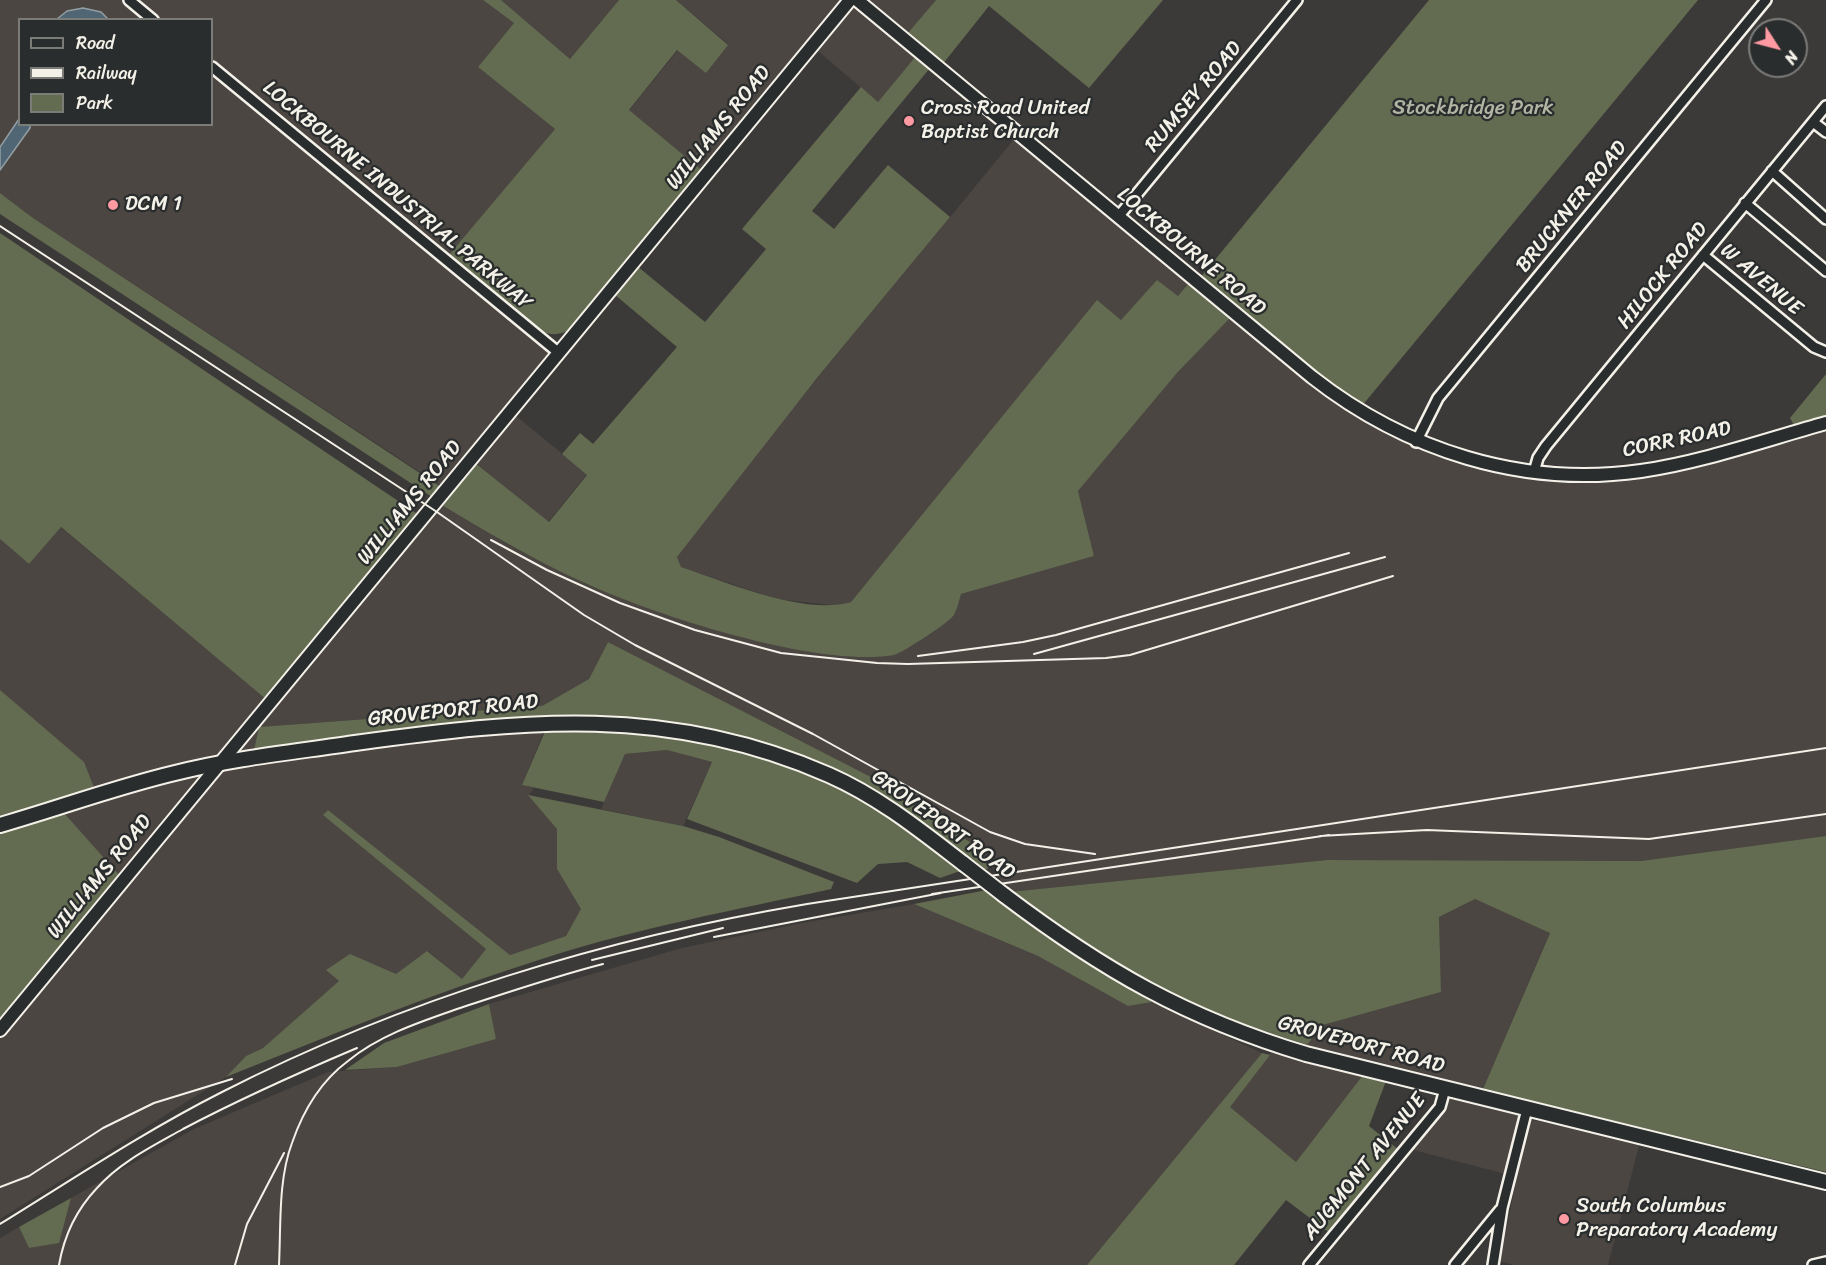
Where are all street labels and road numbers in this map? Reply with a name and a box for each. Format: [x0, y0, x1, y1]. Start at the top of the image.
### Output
street label: RUMSEY ROAD [1140, 36, 1248, 158]
street label: WILLIAMS ROAD [661, 61, 777, 195]
street label: LOCKBOURNE INDUSTRIAL PARKWAY [257, 76, 537, 316]
street label: BRUCKNER ROAD [1511, 136, 1633, 278]
street label: LOCKBOURNE ROAD [1111, 182, 1271, 322]
street label: HILOCK ROAD [1612, 218, 1714, 334]
street label: W AVENUE [1715, 238, 1807, 322]
street label: CORR ROAD [1621, 416, 1733, 464]
street label: WILLIAMS ROAD [352, 436, 468, 570]
street label: GROVEPORT ROAD [367, 690, 539, 732]
street label: GROVEPORT ROAD [866, 765, 1020, 885]
street label: WILLIAMS ROAD [42, 810, 158, 944]
street label: GROVEPORT ROAD [1275, 1011, 1447, 1079]
street label: AUGMONT AVENUE [1298, 1088, 1432, 1246]

